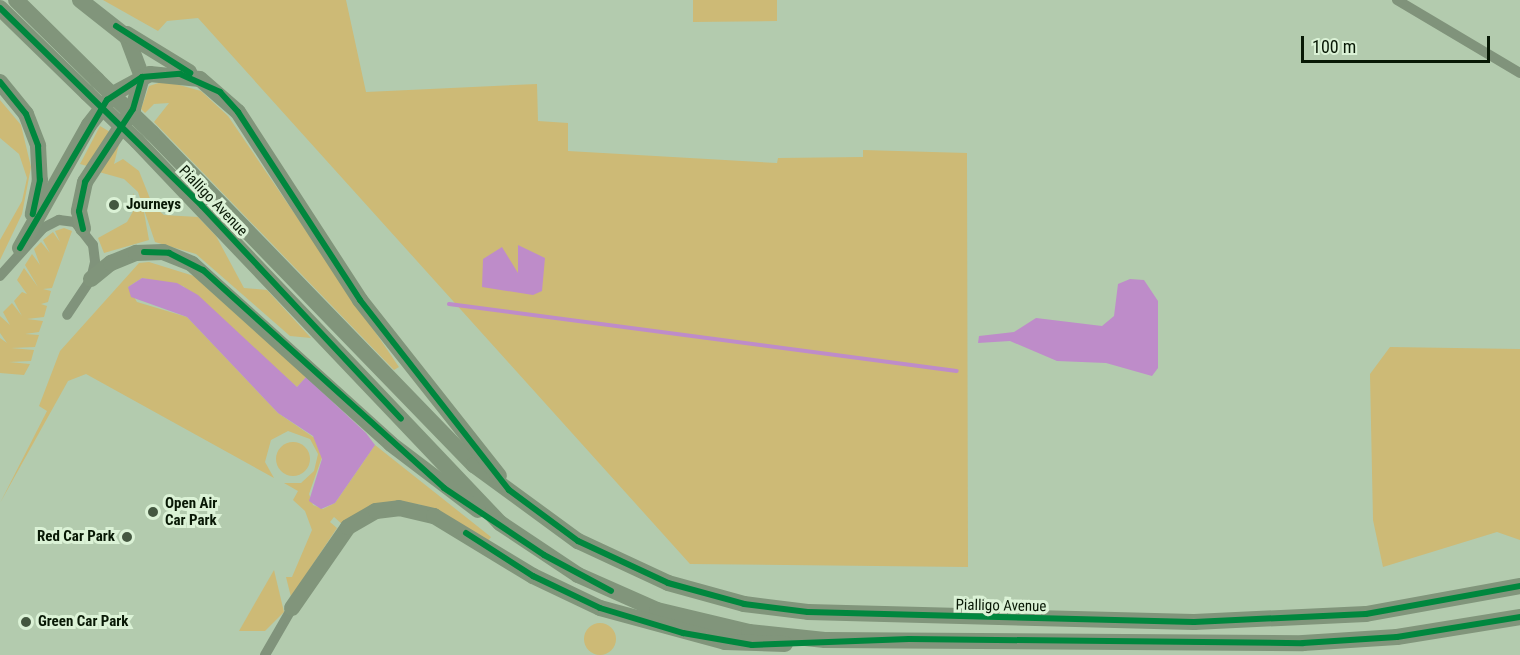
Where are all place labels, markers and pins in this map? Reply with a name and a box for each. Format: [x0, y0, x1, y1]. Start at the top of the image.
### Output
place label: Journeys [126, 196, 181, 214]
marker: Journeys [107, 198, 121, 212]
place label: Open Air Car Park [165, 494, 217, 529]
marker: Open Air Car Park [146, 505, 160, 519]
place label: Red Car Park [37, 528, 115, 546]
marker: Red Car Park [120, 530, 134, 544]
place label: Green Car Park [38, 613, 128, 631]
marker: Green Car Park [19, 615, 33, 629]

